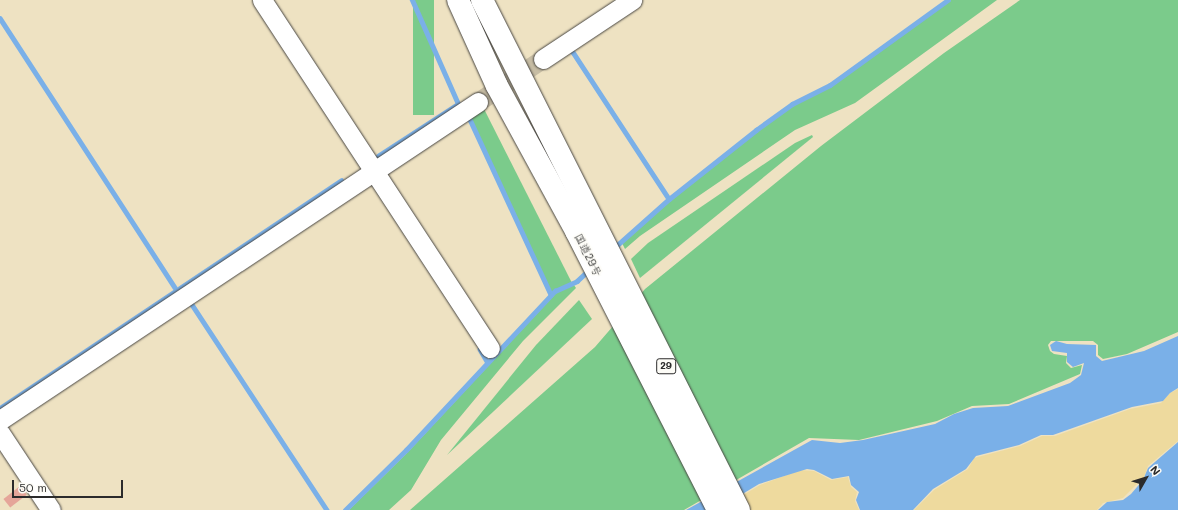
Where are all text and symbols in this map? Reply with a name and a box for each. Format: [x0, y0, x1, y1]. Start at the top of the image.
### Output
street label: 国道29号 [572, 232, 604, 278]
road number: 29 [656, 358, 676, 374]
north arrow [1126, 458, 1166, 498]
text: N [1147, 462, 1164, 478]
scale bar [14, 472, 125, 498]
text: 50 m [19, 479, 47, 495]

